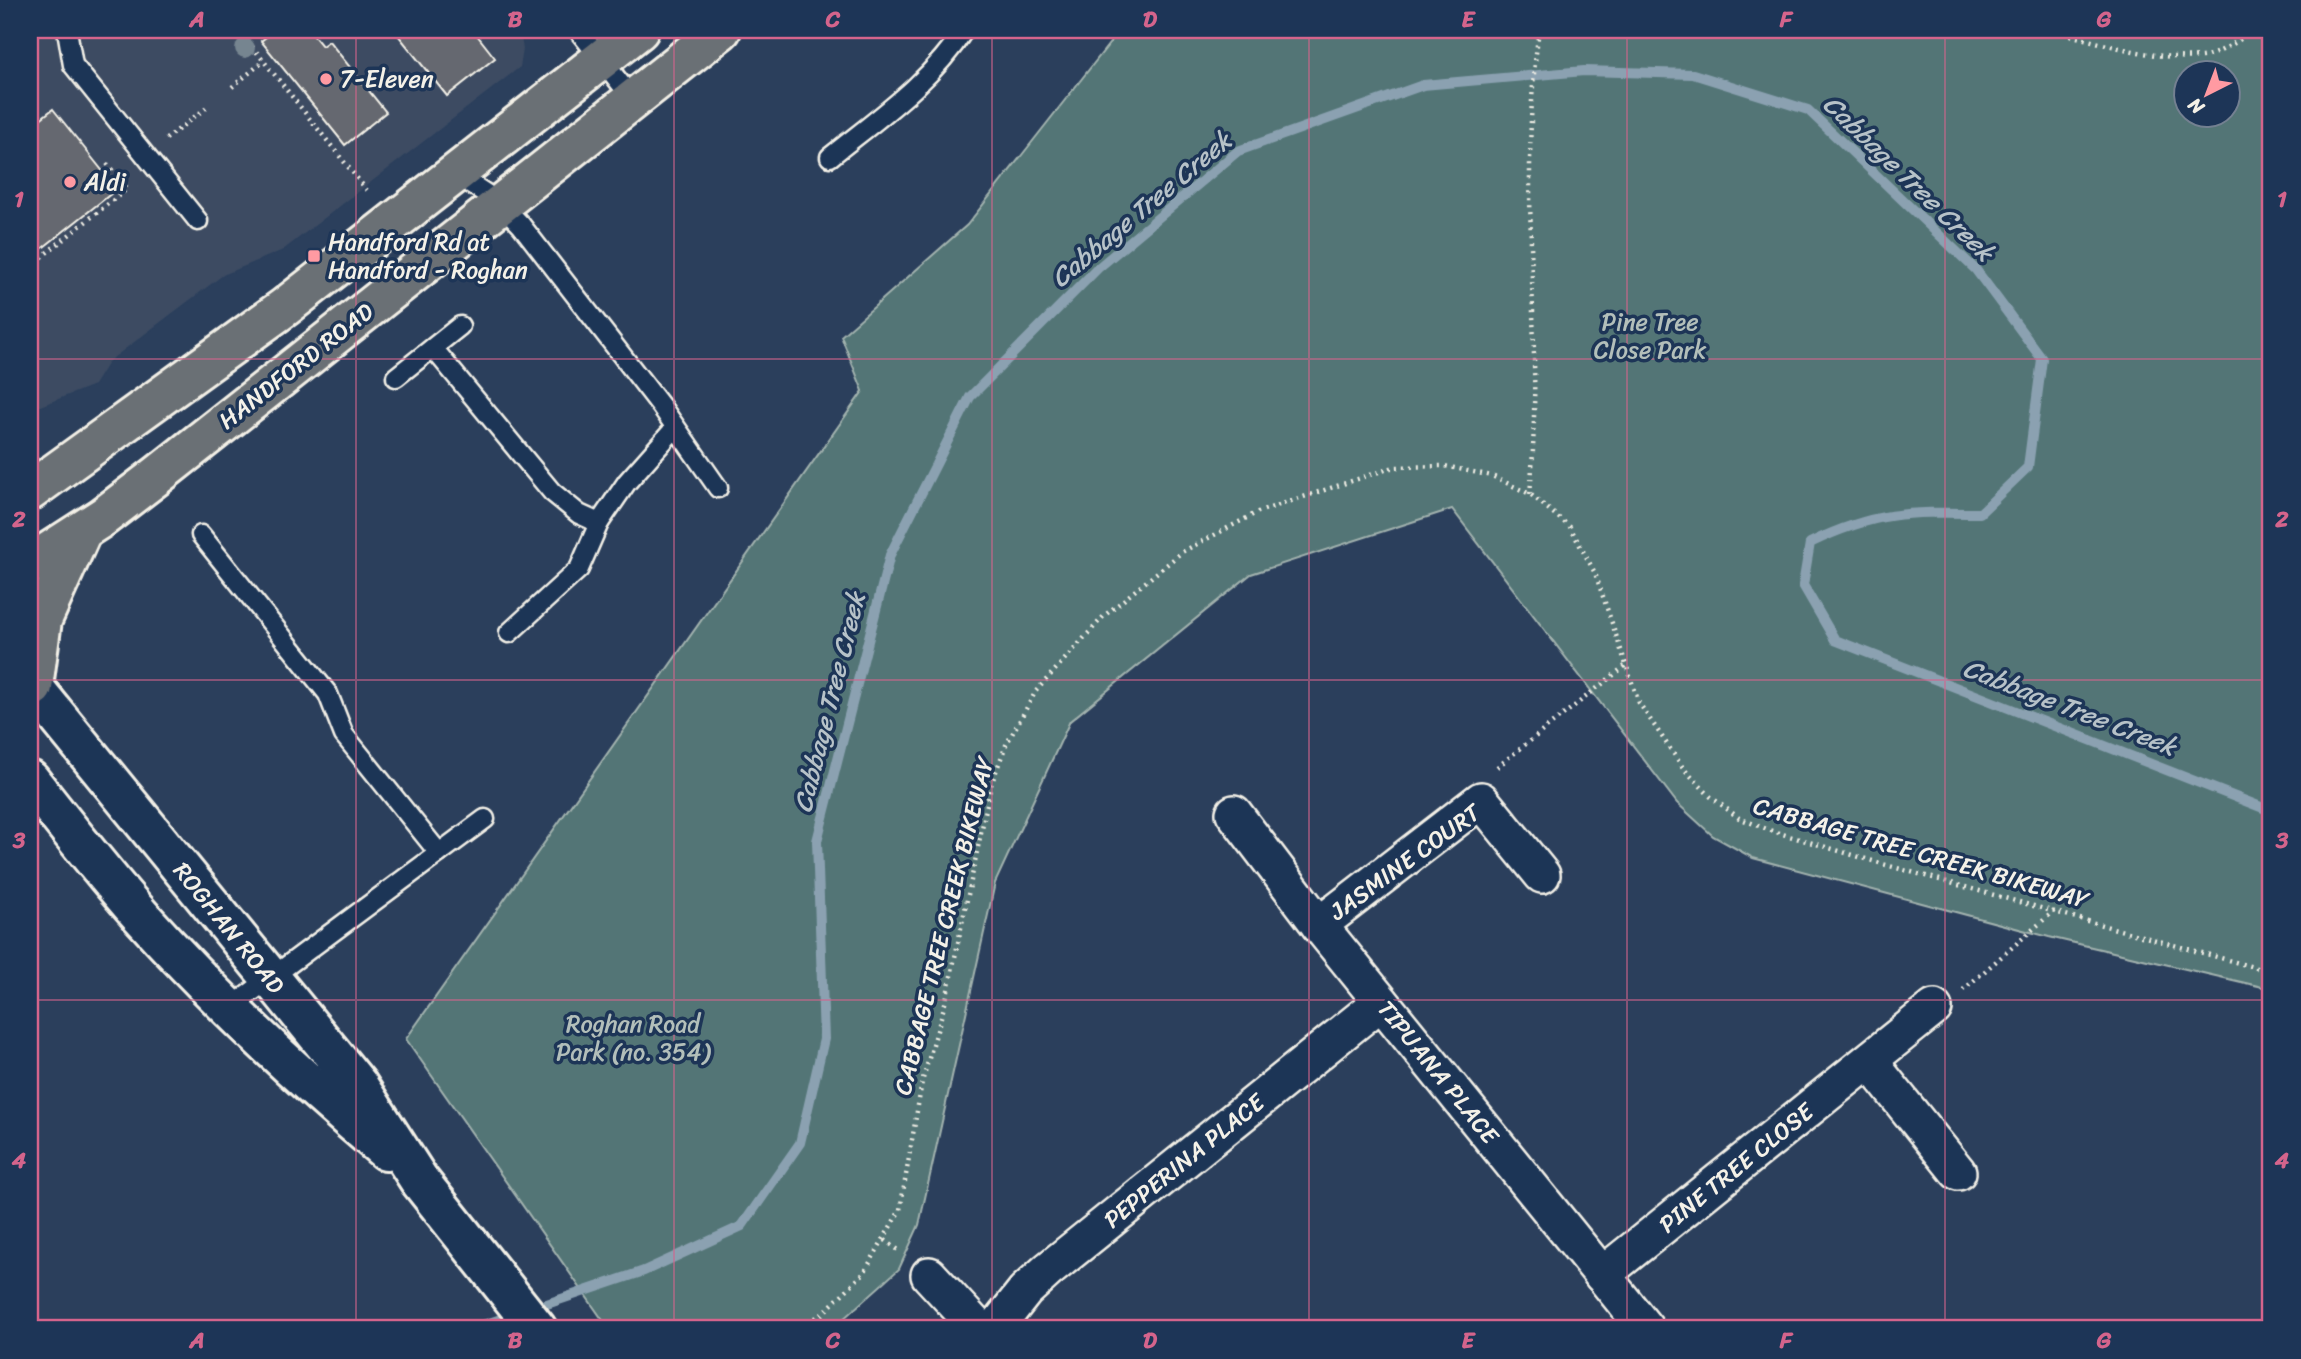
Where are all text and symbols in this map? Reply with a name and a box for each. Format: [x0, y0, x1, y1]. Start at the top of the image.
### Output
text: A [188, 0, 205, 40]
text: B [508, 0, 523, 40]
text: C [825, 0, 841, 40]
text: D [1143, 0, 1158, 40]
text: E [1462, 0, 1477, 40]
text: F [1779, 0, 1794, 40]
text: G [2096, 0, 2112, 40]
place label: 7-Eleven [340, 58, 434, 100]
north arrow [2172, 60, 2242, 130]
marker: 7-Eleven [318, 71, 334, 87]
water label: Cabbage Tree Creek [1812, 83, 2008, 274]
text: N [2179, 89, 2213, 124]
water label: Cabbage Tree Creek [1040, 117, 1244, 299]
place label: Aldi [83, 161, 127, 203]
marker: Aldi [62, 174, 78, 190]
text: 1 [14, 179, 24, 220]
text: 1 [2277, 179, 2287, 220]
place label: Handford Rd at Handford - Roghan [328, 221, 528, 291]
marker: Handford Rd at Handford - Roghan [306, 248, 322, 264]
street label: HANDFORD ROAD [209, 291, 383, 440]
park label: Pine Tree Close Park [1594, 301, 1706, 371]
text: 2 [11, 499, 26, 540]
text: 2 [2274, 499, 2289, 540]
water label: Cabbage Tree Creek [779, 585, 879, 817]
water label: Cabbage Tree Creek [1956, 645, 2186, 770]
street label: CABBAGE TREE CREEK BIKEWAY [882, 751, 1007, 1099]
street label: CABBAGE TREE CREEK BIKEWAY [1748, 785, 2095, 921]
street label: JASMINE COURT [1319, 791, 1491, 932]
text: 3 [12, 820, 26, 861]
text: 3 [2275, 820, 2289, 861]
street label: ROGHAN ROAD [162, 852, 296, 1004]
street label: TIPUANA PLACE [1366, 990, 1511, 1155]
park label: Roghan Road Park (no. 354) [556, 1003, 711, 1073]
street label: PEPPERINA PLACE [1094, 1082, 1275, 1239]
street label: PINE TREE CLOSE [1649, 1091, 1824, 1244]
text: 4 [11, 1140, 27, 1181]
text: 4 [2274, 1140, 2290, 1181]
text: A [188, 1320, 205, 1359]
text: B [508, 1320, 523, 1359]
text: C [825, 1320, 841, 1359]
text: D [1143, 1320, 1158, 1359]
text: E [1462, 1320, 1477, 1359]
text: F [1779, 1320, 1794, 1359]
text: G [2096, 1320, 2112, 1359]

